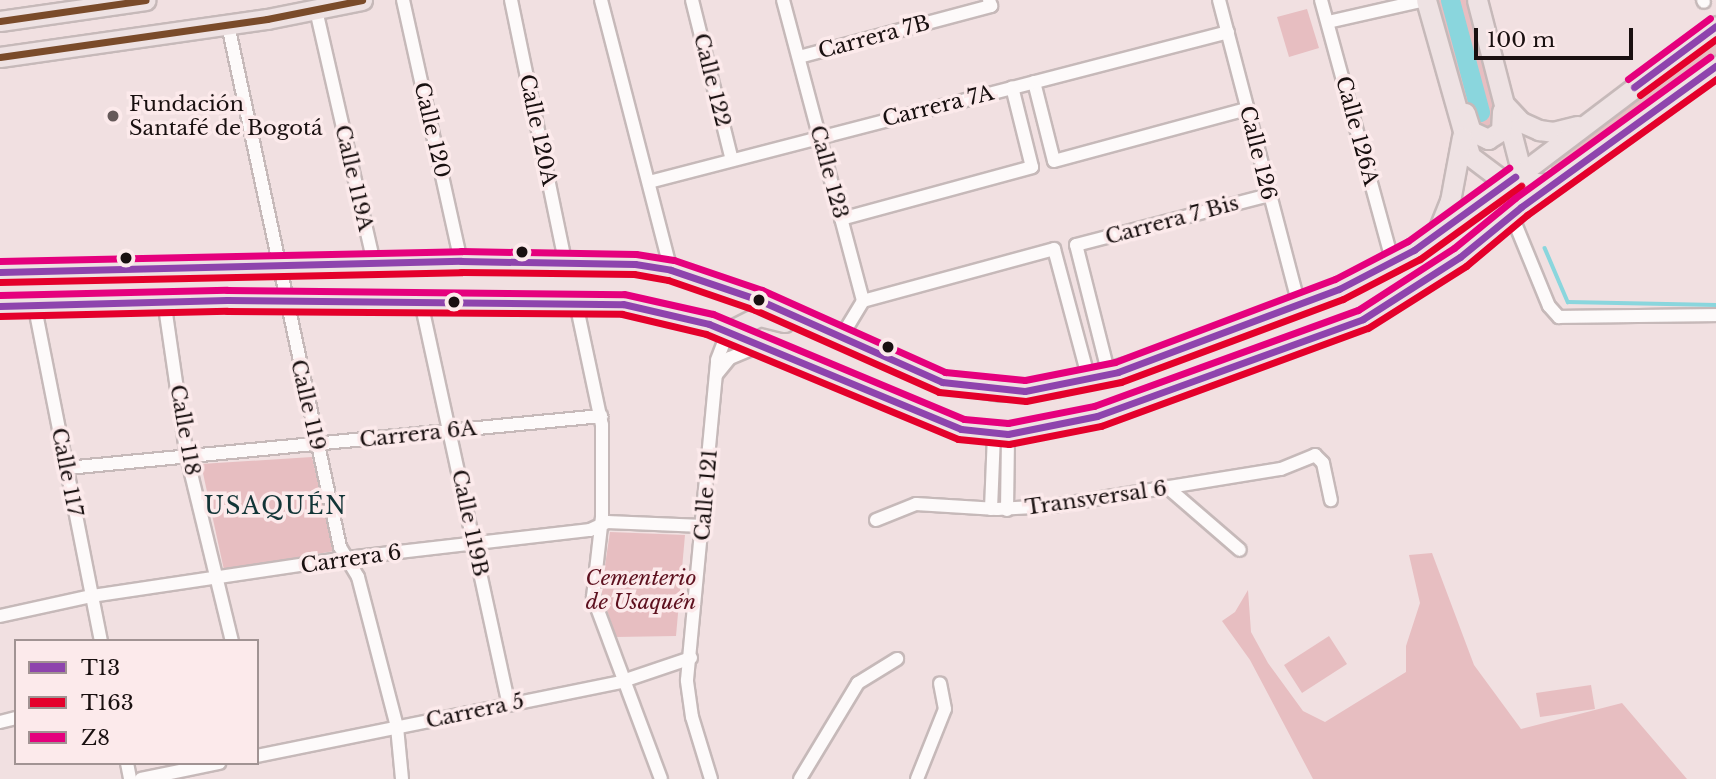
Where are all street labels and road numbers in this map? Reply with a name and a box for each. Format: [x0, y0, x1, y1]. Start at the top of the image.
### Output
street label: Carrera 7B [815, 10, 933, 64]
street label: Calle 122 [688, 31, 736, 129]
street label: Calle 120A [514, 72, 562, 188]
street label: Calle 126A [1330, 74, 1384, 188]
street label: Calle 120 [409, 80, 455, 180]
street label: Carrera 7A [880, 80, 996, 132]
street label: Calle 126 [1234, 103, 1282, 203]
street label: Calle 119A [330, 122, 378, 234]
street label: Calle 123 [804, 123, 854, 221]
street label: Carrera 7 Bis [1102, 190, 1242, 250]
street label: Calle 119 [285, 357, 331, 453]
street label: Calle 118 [165, 383, 205, 477]
street label: Carrera 6A [358, 415, 478, 453]
street label: Calle 117 [46, 426, 88, 518]
street label: Calle 121 [689, 448, 723, 542]
street label: Calle 119B [446, 467, 494, 579]
street label: Transversal 6 [1024, 476, 1168, 520]
street label: Carrera 6 [299, 539, 403, 579]
street label: Carrera 5 [424, 688, 526, 734]

